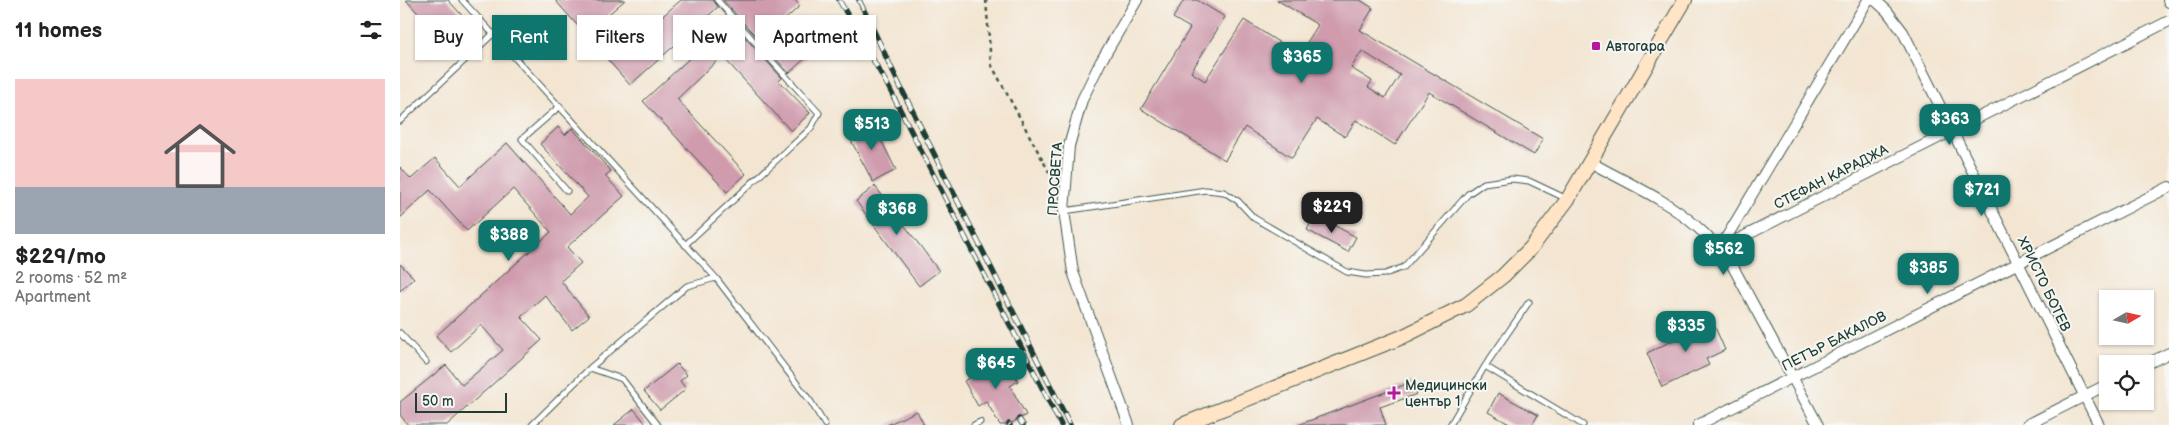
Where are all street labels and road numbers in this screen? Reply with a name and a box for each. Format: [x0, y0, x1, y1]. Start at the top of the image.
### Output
street label: ПРОСВЕТА [1044, 141, 1066, 216]
street label: СТЕФАН КАРАДЖА [1771, 141, 1891, 213]
street label: ХРИСТО БОТЕВ [2014, 234, 2074, 334]
street label: ПЕТЪР БАКАЛОВ [1779, 307, 1889, 375]

